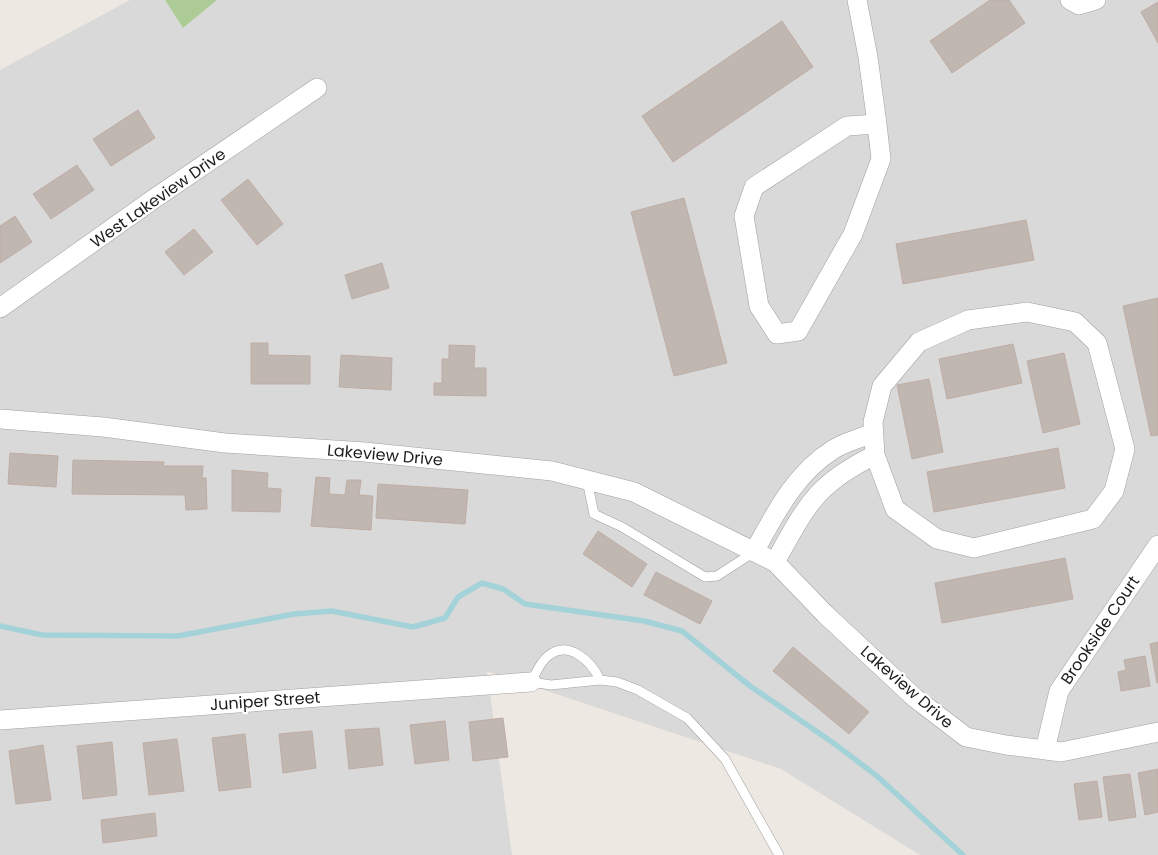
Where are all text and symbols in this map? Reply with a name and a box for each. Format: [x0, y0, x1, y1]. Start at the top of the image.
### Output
street label: West Lakeview Drive [86, 143, 230, 253]
street label: Lakeview Drive [326, 438, 444, 472]
street label: Brookside Court [1055, 571, 1145, 689]
street label: Lakeview Drive [856, 640, 958, 734]
street label: Juniper Street [209, 686, 321, 716]

